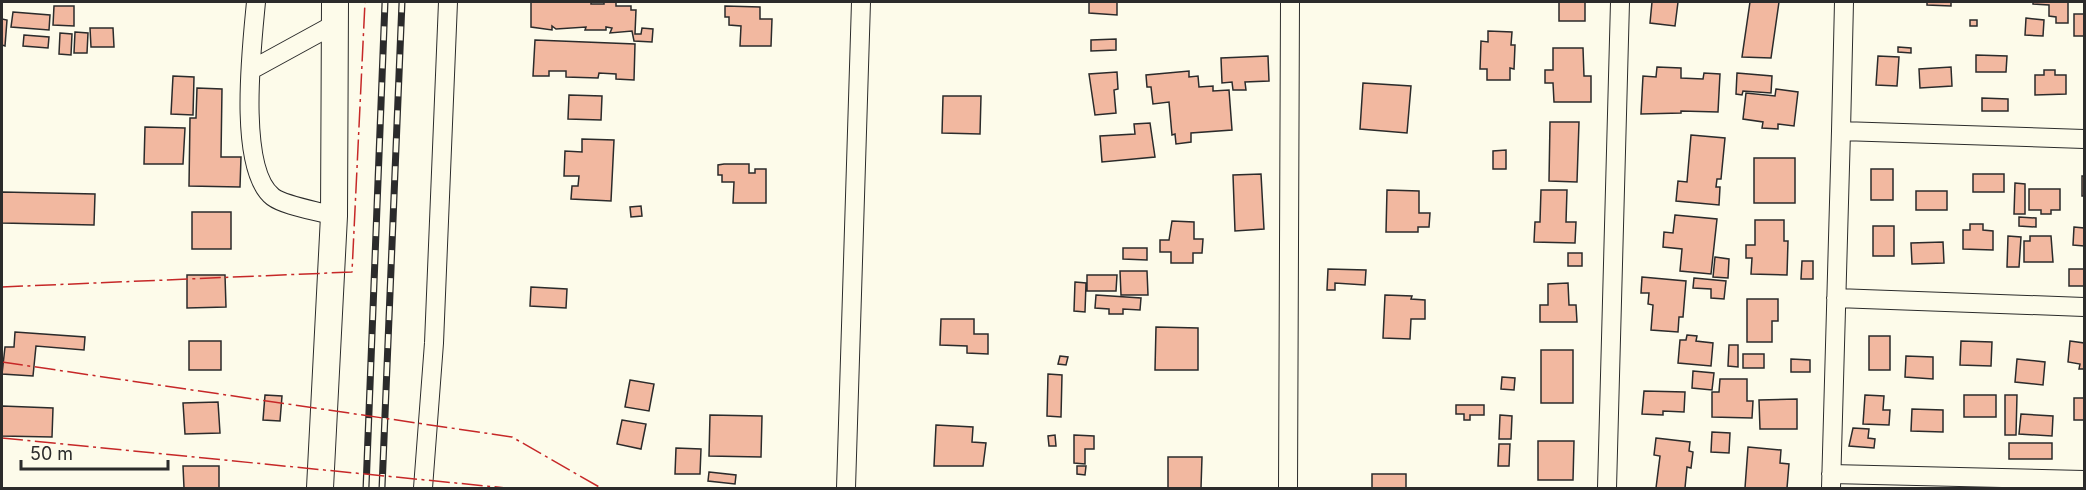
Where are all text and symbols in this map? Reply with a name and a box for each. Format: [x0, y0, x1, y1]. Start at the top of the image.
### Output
scale bar [21, 433, 168, 471]
text: 50 m [30, 443, 73, 464]

